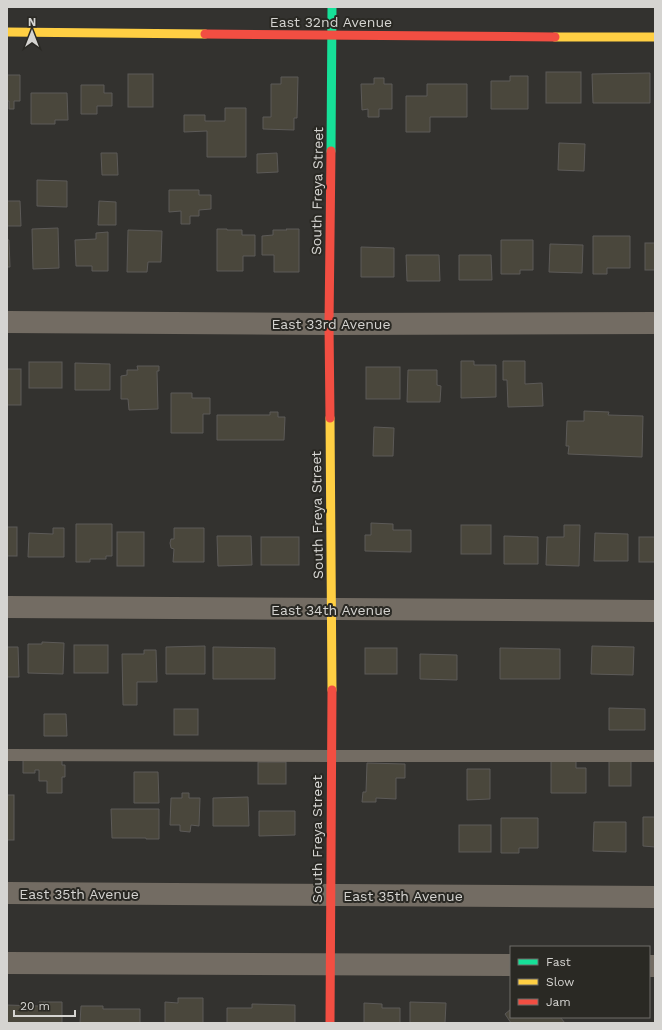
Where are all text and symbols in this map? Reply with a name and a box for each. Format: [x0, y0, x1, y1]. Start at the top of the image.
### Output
north arrow [12, 12, 52, 52]
street label: East 32nd Avenue [270, 14, 392, 30]
text: N [28, 16, 36, 29]
street label: South Freya Street [308, 127, 326, 255]
street label: East 33rd Avenue [271, 316, 391, 332]
street label: South Freya Street [308, 451, 326, 579]
street label: East 34th Avenue [271, 602, 391, 618]
street label: South Freya Street [309, 775, 325, 903]
street label: East 35th Avenue [19, 886, 139, 902]
street label: East 35th Avenue [343, 888, 463, 904]
legend [510, 946, 650, 1018]
text: Fast [546, 955, 571, 969]
text: Slow [546, 975, 574, 989]
scale bar [14, 992, 75, 1018]
text: Jam [546, 995, 571, 1009]
text: 20 m [20, 999, 50, 1013]

